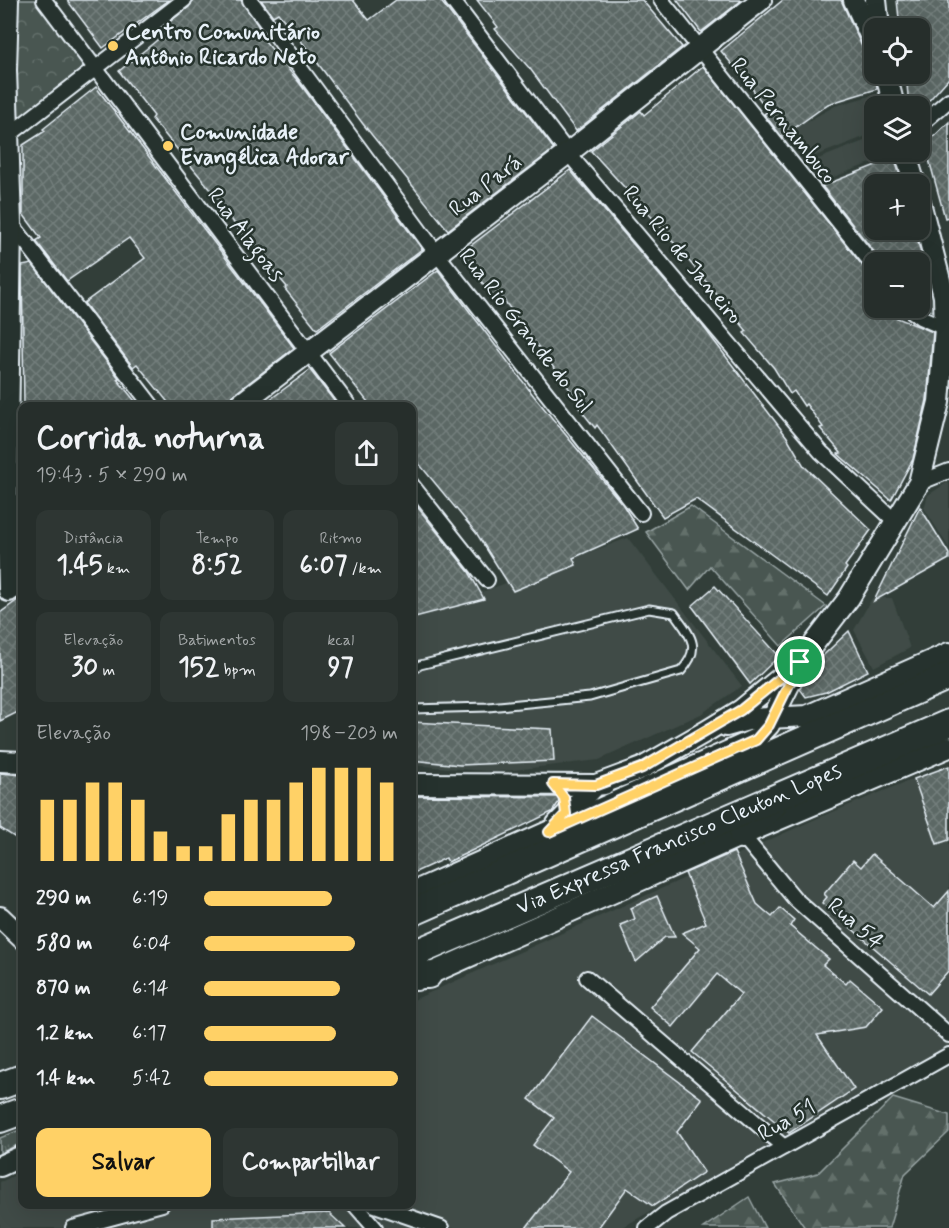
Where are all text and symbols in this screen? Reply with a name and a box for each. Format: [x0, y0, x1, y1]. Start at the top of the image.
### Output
map controls [864, 18, 930, 318]
button: locate [864, 18, 930, 84]
place label: Centro Comunitário Antônio Ricardo Neto [125, 19, 320, 72]
marker: Centro Comunitário Antônio Ricardo Neto [106, 39, 120, 53]
street label: Rua Pernambuco [724, 52, 842, 190]
button: layers [864, 96, 930, 162]
place label: Comunidade Evangélica Adorar [180, 119, 349, 175]
marker: Comunidade Evangélica Adorar [161, 139, 175, 153]
street label: Rua Pará [444, 149, 528, 223]
button: + [864, 174, 930, 240]
street label: Rua Rio de Janeiro [616, 180, 748, 330]
street label: Rua Alagoas [198, 182, 290, 290]
street label: Rua Rio Grande do Sul [452, 243, 598, 419]
button: − [864, 252, 930, 318]
text: Corrida noturna [36, 417, 265, 461]
button: share [335, 422, 398, 485]
text: 19:43 · 5 × 290 m [36, 462, 188, 489]
text: Distância [63, 528, 123, 549]
text: Tempo [196, 528, 238, 549]
text: Ritmo [320, 528, 362, 549]
text: 1.45 [56, 549, 103, 583]
text: 8:52 [192, 549, 242, 583]
text: 6:07 [299, 549, 347, 583]
text: km [103, 558, 130, 579]
text: /km [347, 558, 382, 579]
text: Elevação [63, 630, 123, 651]
text: Batimentos [178, 630, 256, 651]
text: kcal [327, 630, 354, 651]
pin [774, 636, 825, 687]
icon: arrive [783, 645, 816, 678]
text: 30 [71, 651, 98, 685]
text: 152 [178, 651, 219, 685]
text: 97 [328, 651, 354, 685]
text: m [98, 660, 115, 681]
text: bpm [219, 660, 256, 681]
text: Elevação [36, 720, 111, 747]
text: 198–203 m [300, 720, 398, 747]
street label: Via Expressa Francisco Cleuton Lopes [512, 757, 846, 922]
text: 290 m [36, 885, 91, 912]
text: 6:19 [132, 885, 168, 912]
street label: Rua 54 [821, 892, 889, 956]
text: 580 m [36, 930, 92, 957]
text: 6:04 [132, 930, 171, 957]
text: 870 m [36, 975, 91, 1002]
text: 6:14 [132, 975, 169, 1002]
text: 1.2 km [36, 1020, 93, 1047]
text: 6:17 [132, 1020, 167, 1047]
text: 1.4 km [36, 1065, 95, 1092]
text: 5:42 [132, 1065, 172, 1092]
street label: Rua 51 [753, 1094, 821, 1148]
button: Salvar [36, 1128, 211, 1197]
button: Compartilhar [223, 1128, 398, 1197]

